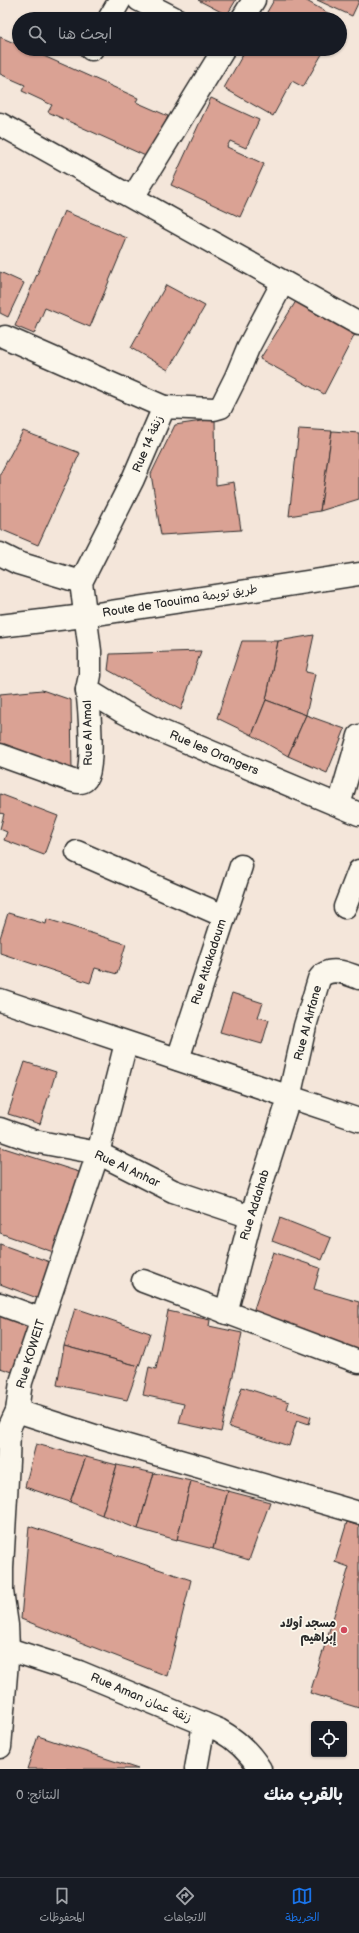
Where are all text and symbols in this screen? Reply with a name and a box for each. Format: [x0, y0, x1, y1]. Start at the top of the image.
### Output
search box [12, 12, 347, 56]
icon: search [26, 23, 48, 45]
text: ابحث هنا [58, 25, 112, 44]
street label: Rue 14 زنقة [129, 413, 167, 475]
street label: Route de Taouima طريق تويمة [101, 581, 259, 621]
street label: Rue Al Amal [80, 700, 96, 766]
street label: Rue les Orangers [167, 727, 261, 779]
street label: Rue Attakadoum [188, 917, 230, 1007]
street label: Rue Al Airfane [291, 984, 325, 1062]
street label: Rue Al Anhar [92, 1147, 163, 1191]
street label: Rue Addahab [237, 1167, 273, 1242]
street label: Rue KOWEIT [13, 1317, 49, 1391]
place label: مسجد أولاد إبراهيم [280, 1615, 336, 1646]
marker: مسجد أولاد إبراهيم [339, 1625, 349, 1635]
street label: Rue Aman زنقة عمان [88, 1670, 194, 1726]
map controls [311, 1721, 347, 1757]
button: locate [311, 1721, 347, 1757]
text: بالقرب منك [264, 1785, 343, 1805]
text: النتائج: 0 [16, 1787, 60, 1803]
tab: المحفوظات [40, 1885, 85, 1927]
tab: الاتجاهات [164, 1885, 206, 1927]
tab: الخريطة [285, 1885, 320, 1927]

